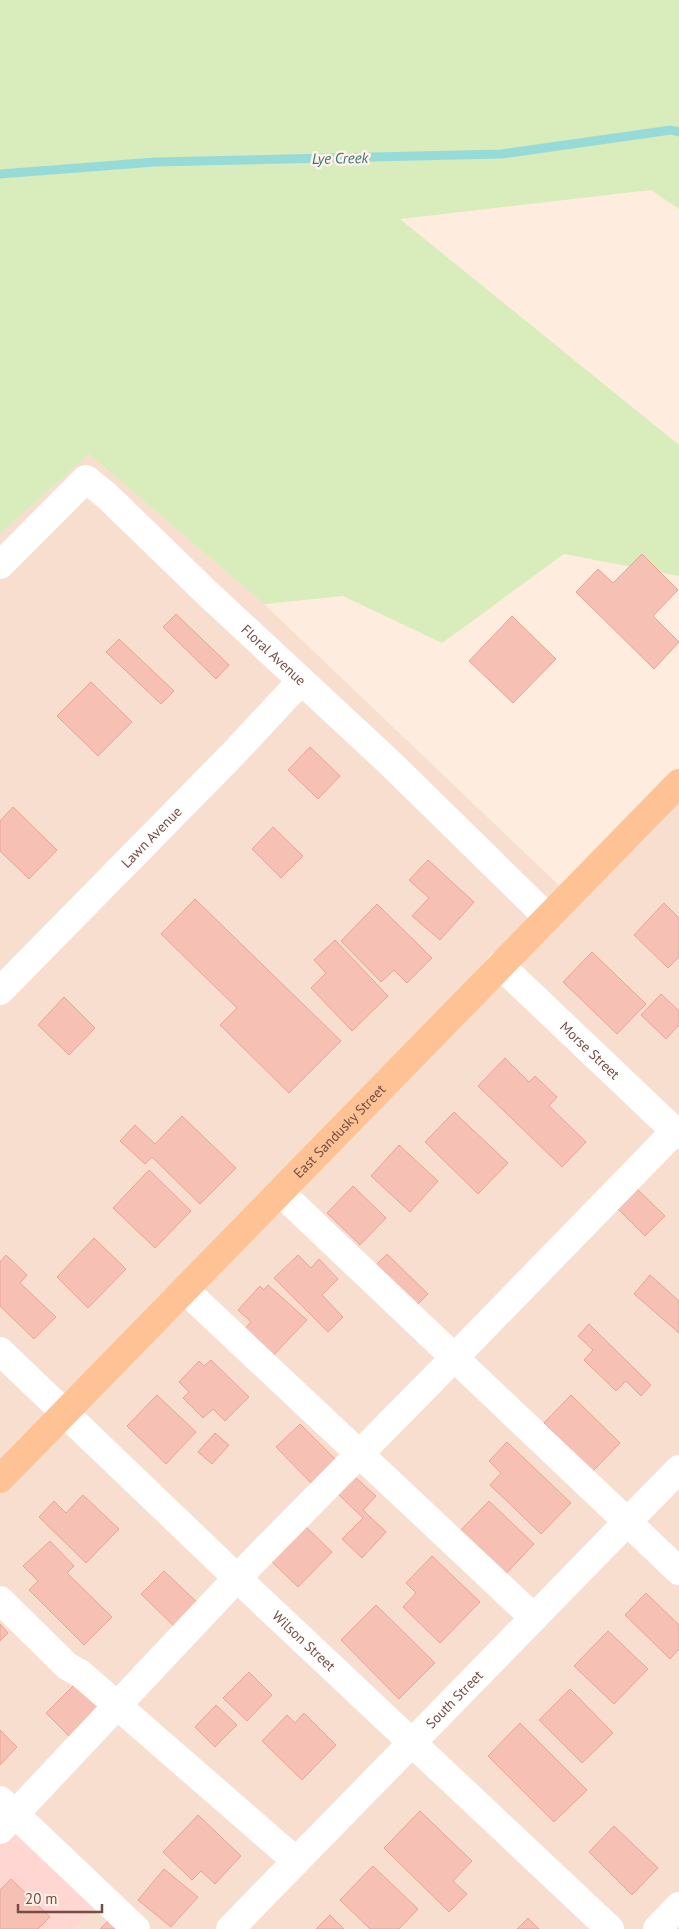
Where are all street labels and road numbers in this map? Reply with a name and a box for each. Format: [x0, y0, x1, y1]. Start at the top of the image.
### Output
street label: Floral Avenue [238, 621, 310, 689]
street label: Lawn Avenue [117, 802, 186, 871]
street label: Morse Street [556, 1018, 624, 1083]
street label: East Sandusky Street [290, 1080, 389, 1182]
street label: Wilson Street [269, 1607, 339, 1675]
street label: South Street [422, 1666, 487, 1732]

